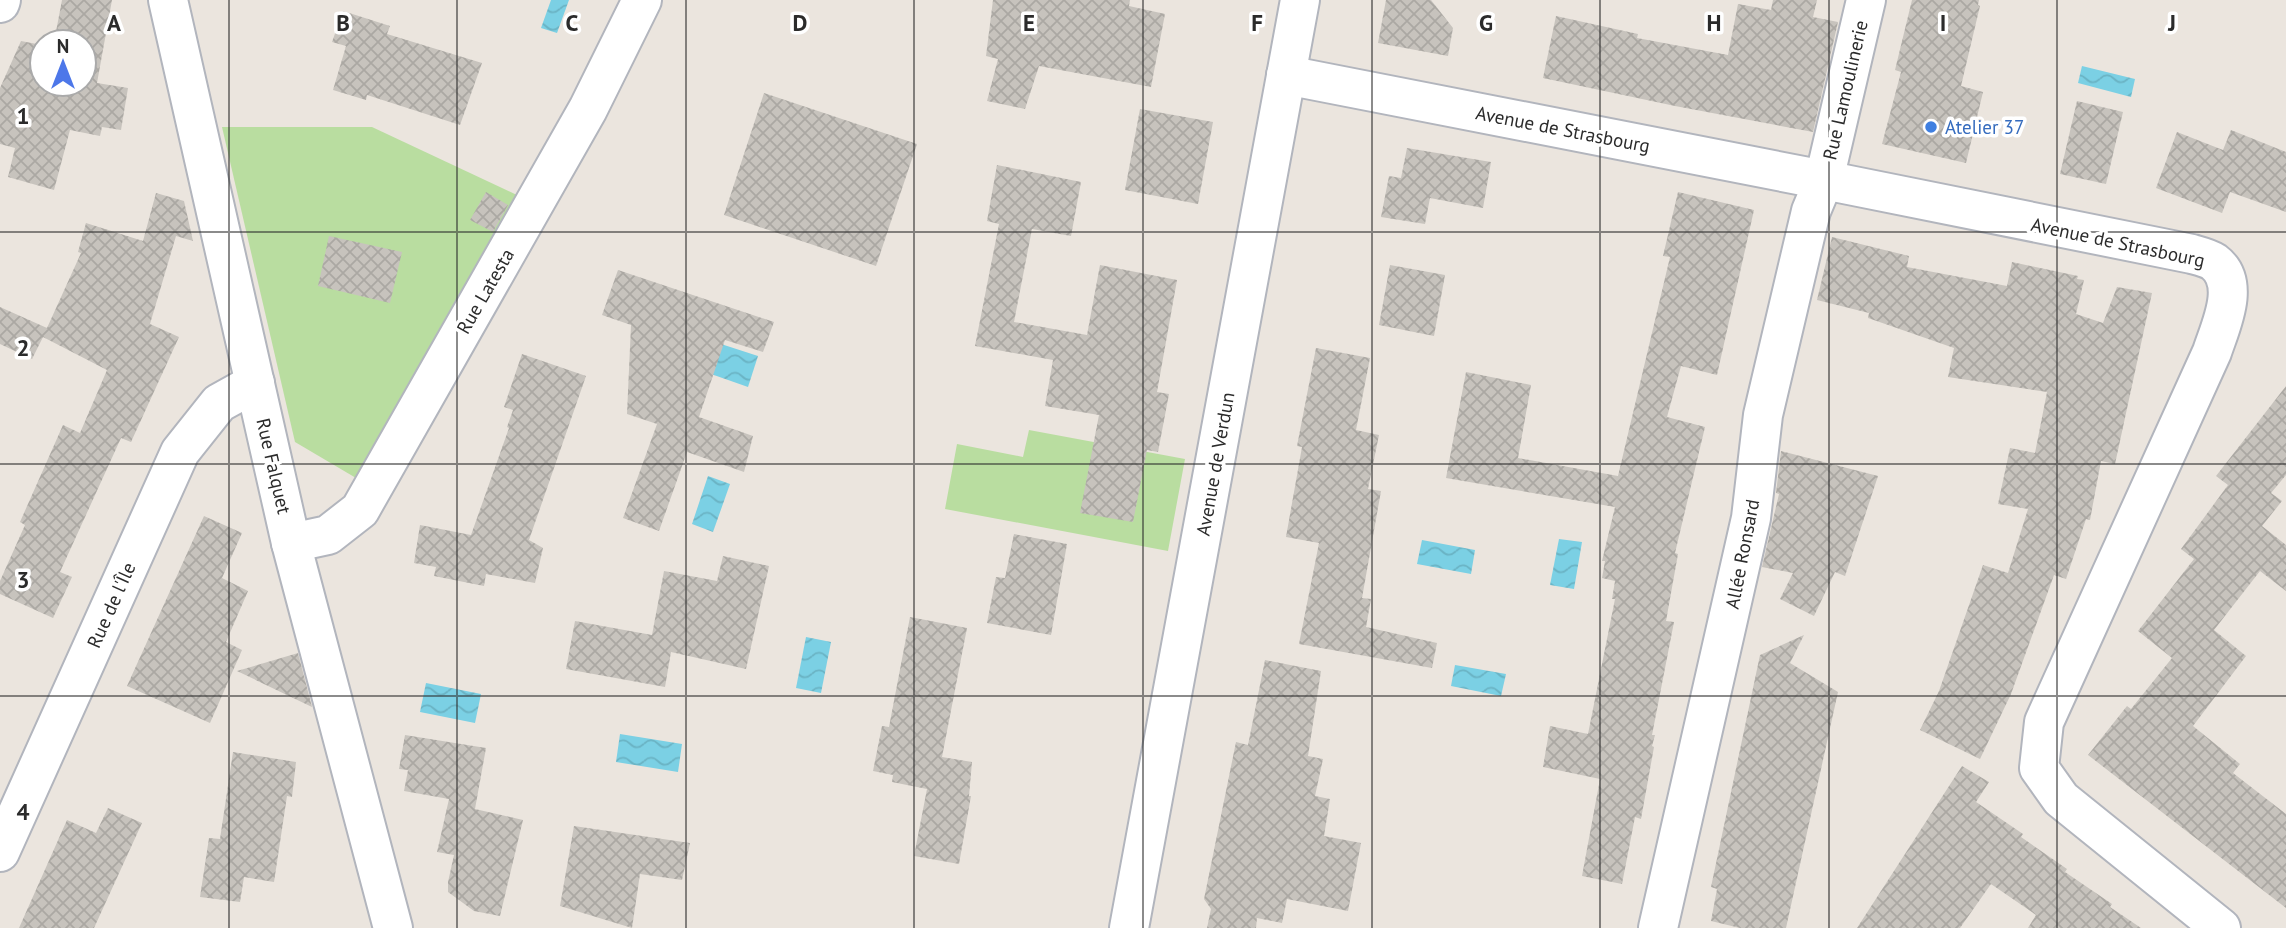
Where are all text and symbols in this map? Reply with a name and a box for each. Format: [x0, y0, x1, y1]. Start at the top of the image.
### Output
text: A [107, 8, 121, 37]
text: B [336, 8, 350, 37]
text: C [566, 8, 579, 37]
text: D [793, 8, 807, 37]
text: E [1023, 8, 1035, 37]
text: F [1251, 8, 1263, 37]
text: G [1479, 8, 1493, 37]
text: H [1707, 8, 1721, 37]
text: I [1940, 8, 1946, 37]
text: J [2167, 8, 2176, 37]
street label: Rue Lamoulinerie [1817, 18, 1873, 162]
north arrow [28, 28, 98, 98]
text: N [57, 34, 69, 58]
street label: Avenue de Strasbourg [1474, 100, 1652, 158]
text: 1 [16, 101, 30, 130]
place label: Atelier 37 [1945, 115, 2024, 139]
marker: Atelier 37 [1923, 119, 1939, 135]
street label: Avenue de Strasbourg [2029, 212, 2207, 272]
street label: Rue Latesta [451, 244, 519, 338]
text: 2 [16, 333, 30, 362]
street label: Avenue de Verdun [1191, 390, 1239, 538]
street label: Rue Falquet [251, 416, 297, 517]
street label: Allée Ronsard [1720, 497, 1764, 611]
street label: Rue de l'Île [81, 558, 141, 652]
text: 3 [16, 565, 30, 594]
text: 4 [16, 797, 30, 826]

